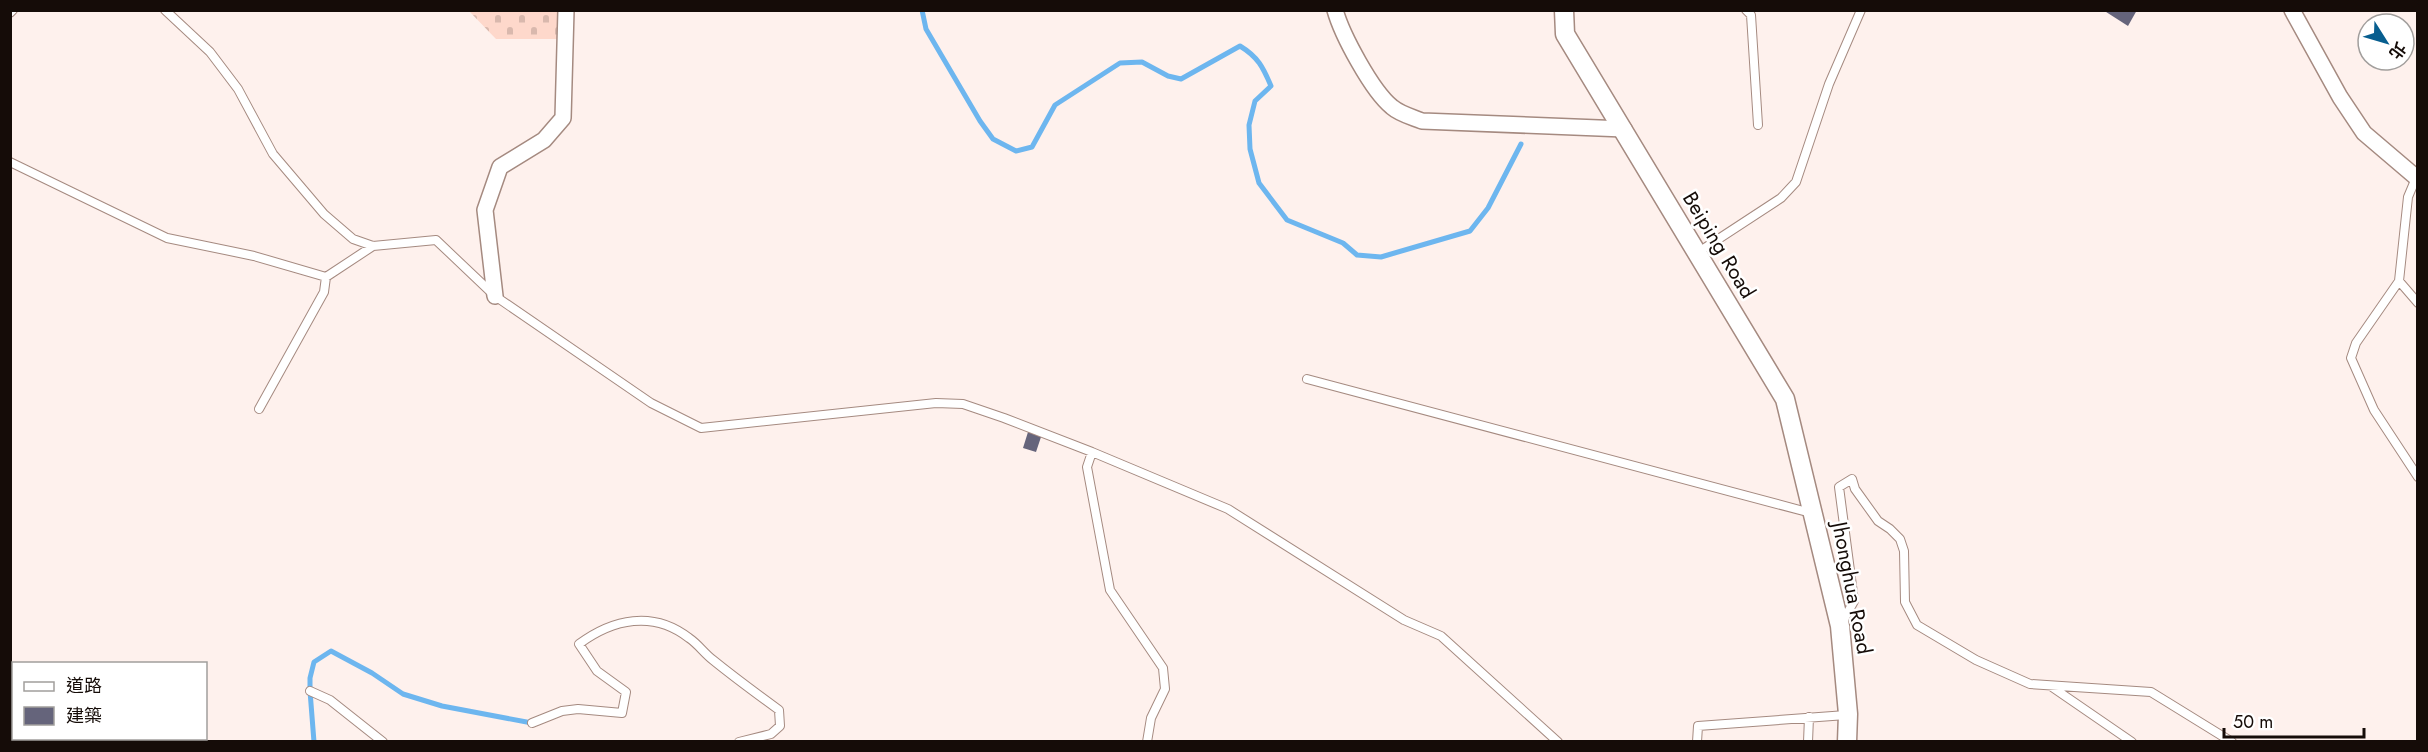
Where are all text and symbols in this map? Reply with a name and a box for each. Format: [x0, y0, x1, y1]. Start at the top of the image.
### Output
north arrow [2356, 12, 2416, 72]
text: 北 [2384, 37, 2412, 64]
street label: Beiping Road [1675, 186, 1763, 304]
street label: Jhonghua Road [1824, 516, 1880, 657]
legend [12, 662, 207, 740]
text: 道路 [66, 673, 102, 699]
scale bar [2224, 701, 2364, 739]
text: 建築 [66, 703, 102, 729]
text: 50 m [2233, 709, 2273, 735]

